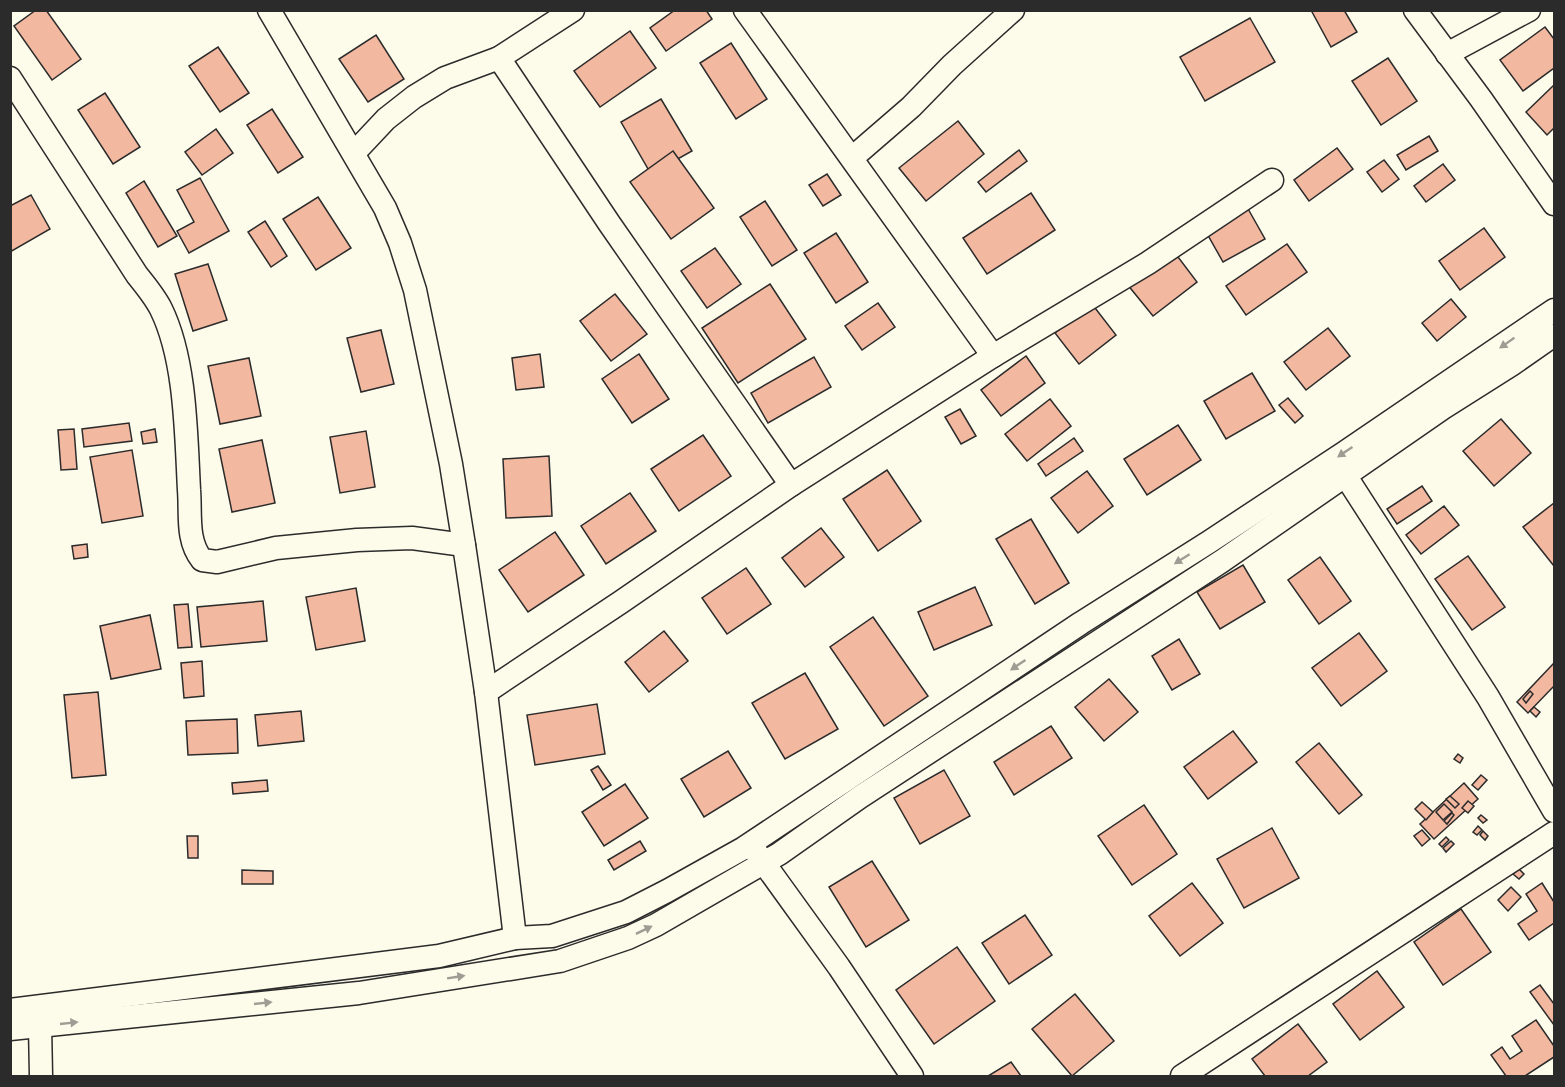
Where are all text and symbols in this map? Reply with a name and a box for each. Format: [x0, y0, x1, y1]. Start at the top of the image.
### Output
one-way arrow [1499, 337, 1515, 349]
one-way arrow [1337, 446, 1353, 457]
one-way arrow [1174, 553, 1190, 564]
one-way arrow [1010, 659, 1026, 670]
one-way arrow [635, 926, 653, 936]
one-way arrow [446, 973, 465, 982]
one-way arrow [253, 998, 272, 1008]
one-way arrow [59, 1018, 78, 1028]

